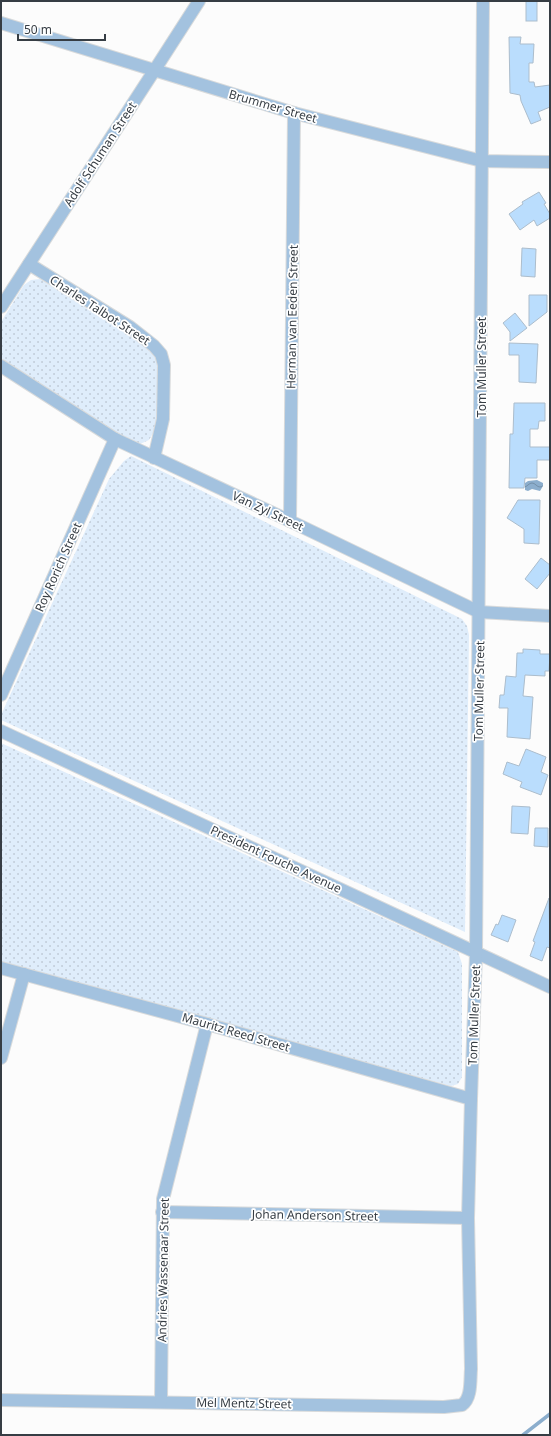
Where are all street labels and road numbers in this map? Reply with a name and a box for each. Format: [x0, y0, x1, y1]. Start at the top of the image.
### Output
street label: Brummer Street [227, 85, 320, 127]
street label: Adolf Schuman Street [60, 98, 141, 210]
street label: Herman van Eeden Street [282, 244, 302, 389]
street label: Charles Talbot Street [46, 271, 154, 349]
street label: Tom Muller Street [473, 316, 490, 417]
street label: Van Zyl Street [230, 487, 307, 535]
street label: Roy Rorich Street [31, 519, 86, 614]
street label: Tom Muller Street [470, 640, 488, 741]
street label: President Fouche Avenue [208, 821, 344, 897]
street label: Tom Muller Street [464, 964, 484, 1065]
street label: Mauritz Reed Street [180, 1009, 292, 1056]
street label: Andries Wassenaar Street [153, 1197, 173, 1342]
street label: Johan Anderson Street [251, 1205, 379, 1225]
street label: Mel Mentz Street [196, 1394, 293, 1412]

